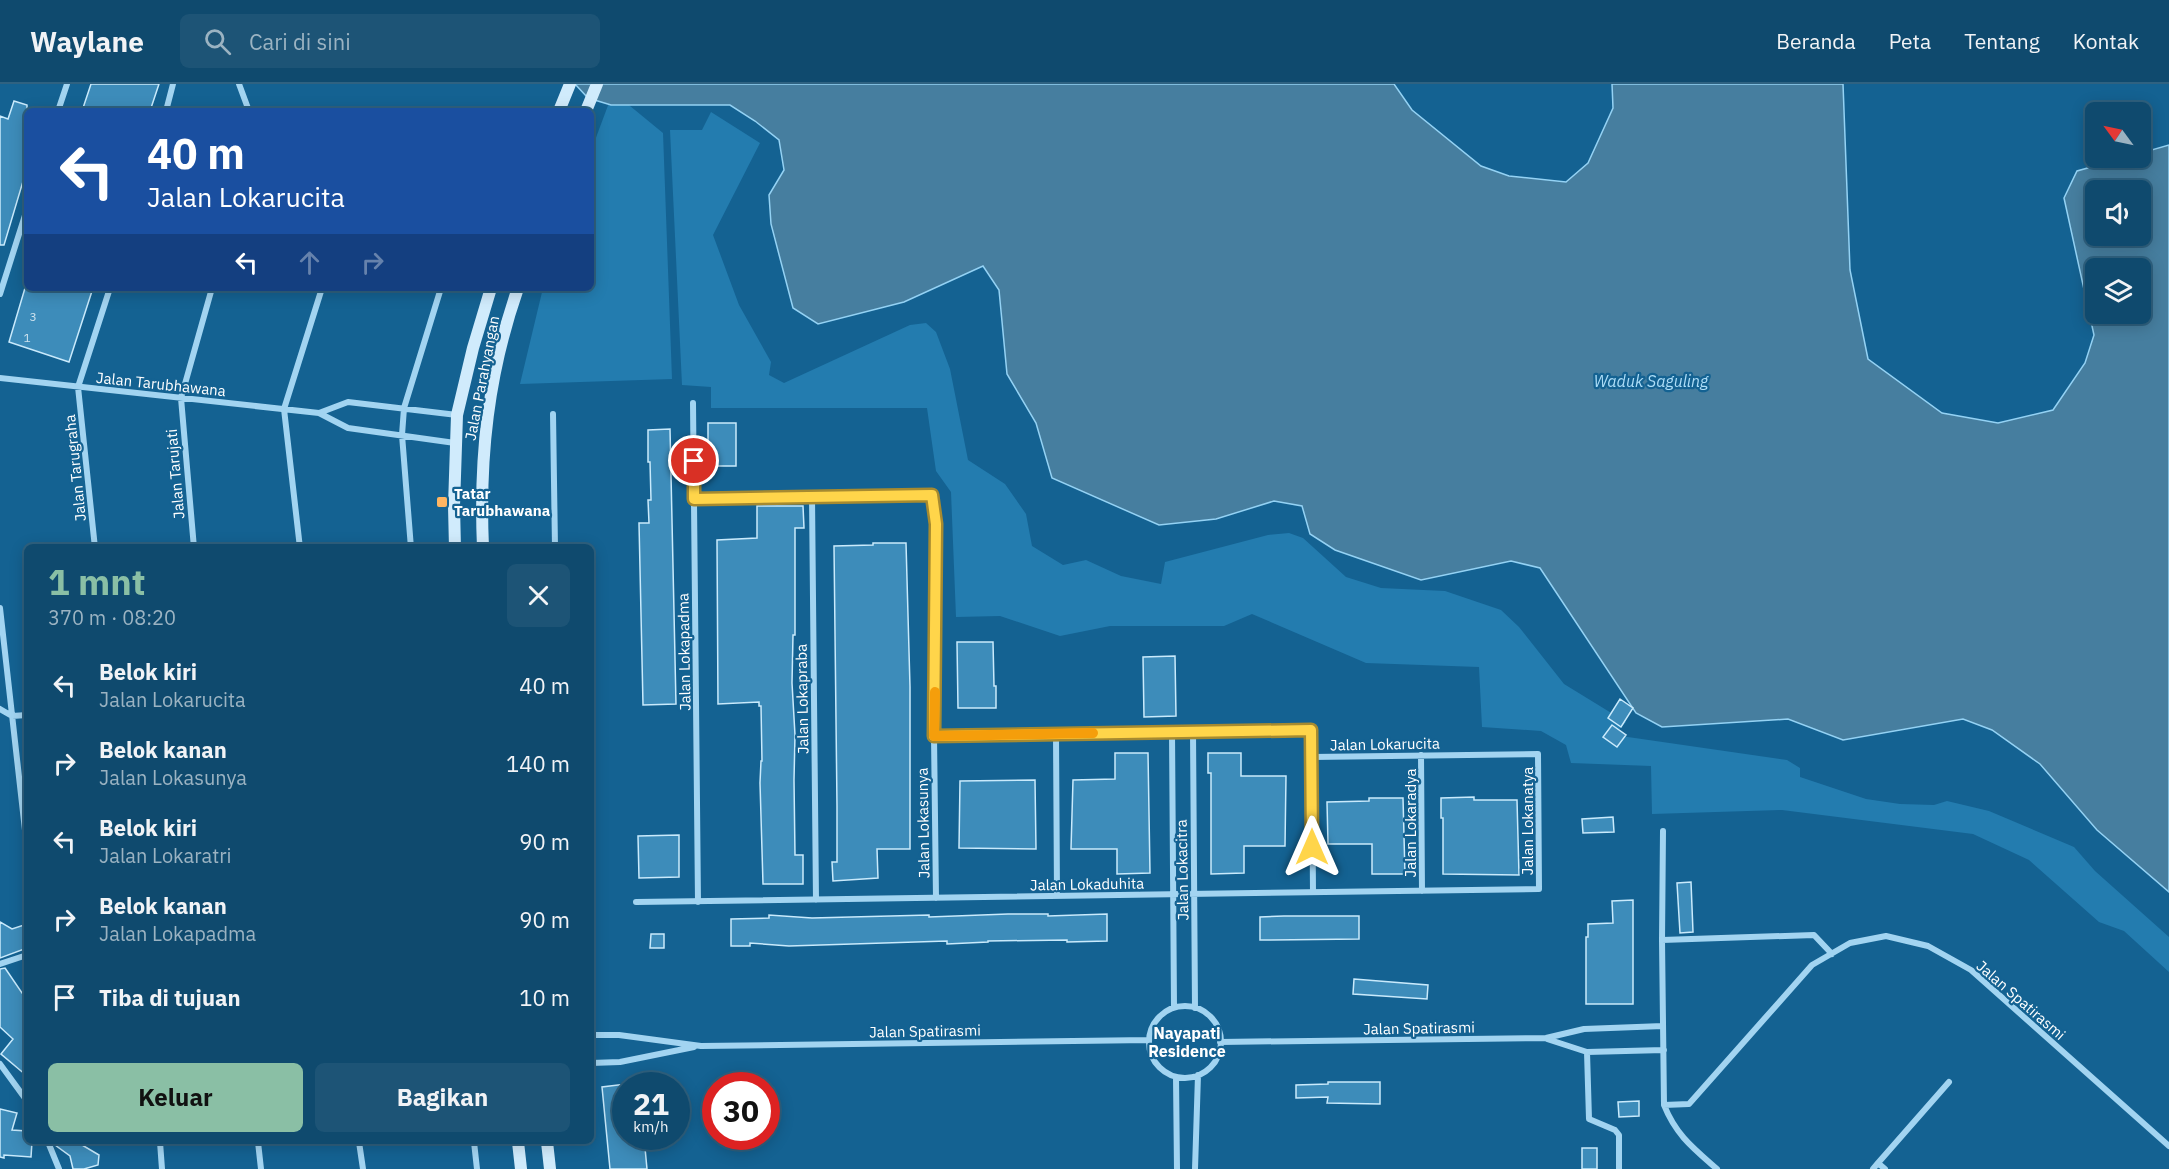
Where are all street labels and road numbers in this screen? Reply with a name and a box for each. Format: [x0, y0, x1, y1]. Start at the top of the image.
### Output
street label: Jalan Parahyangan [461, 314, 503, 442]
street label: Jalan Tarubhawana [95, 368, 227, 400]
street label: Jalan Tarugraha [60, 414, 90, 522]
street label: Jalan Tarujati [162, 428, 188, 520]
street label: Jalan Lokapadma [673, 593, 695, 711]
street label: Jalan Lokapraba [792, 644, 812, 754]
street label: Jalan Lokarucita [1330, 734, 1440, 754]
street label: Jalan Lokasunya [913, 767, 933, 879]
street label: Jalan Lokanatya [1518, 767, 1537, 875]
street label: Jalan Lokaradya [1401, 769, 1420, 877]
street label: Jalan Lokacitra [1172, 819, 1192, 921]
street label: Jalan Lokaduhita [1030, 874, 1144, 894]
street label: Jalan Spatirasmi [1973, 956, 2069, 1044]
street label: Jalan Spatirasmi [1363, 1018, 1475, 1038]
street label: Jalan Spatirasmi [869, 1021, 981, 1041]

